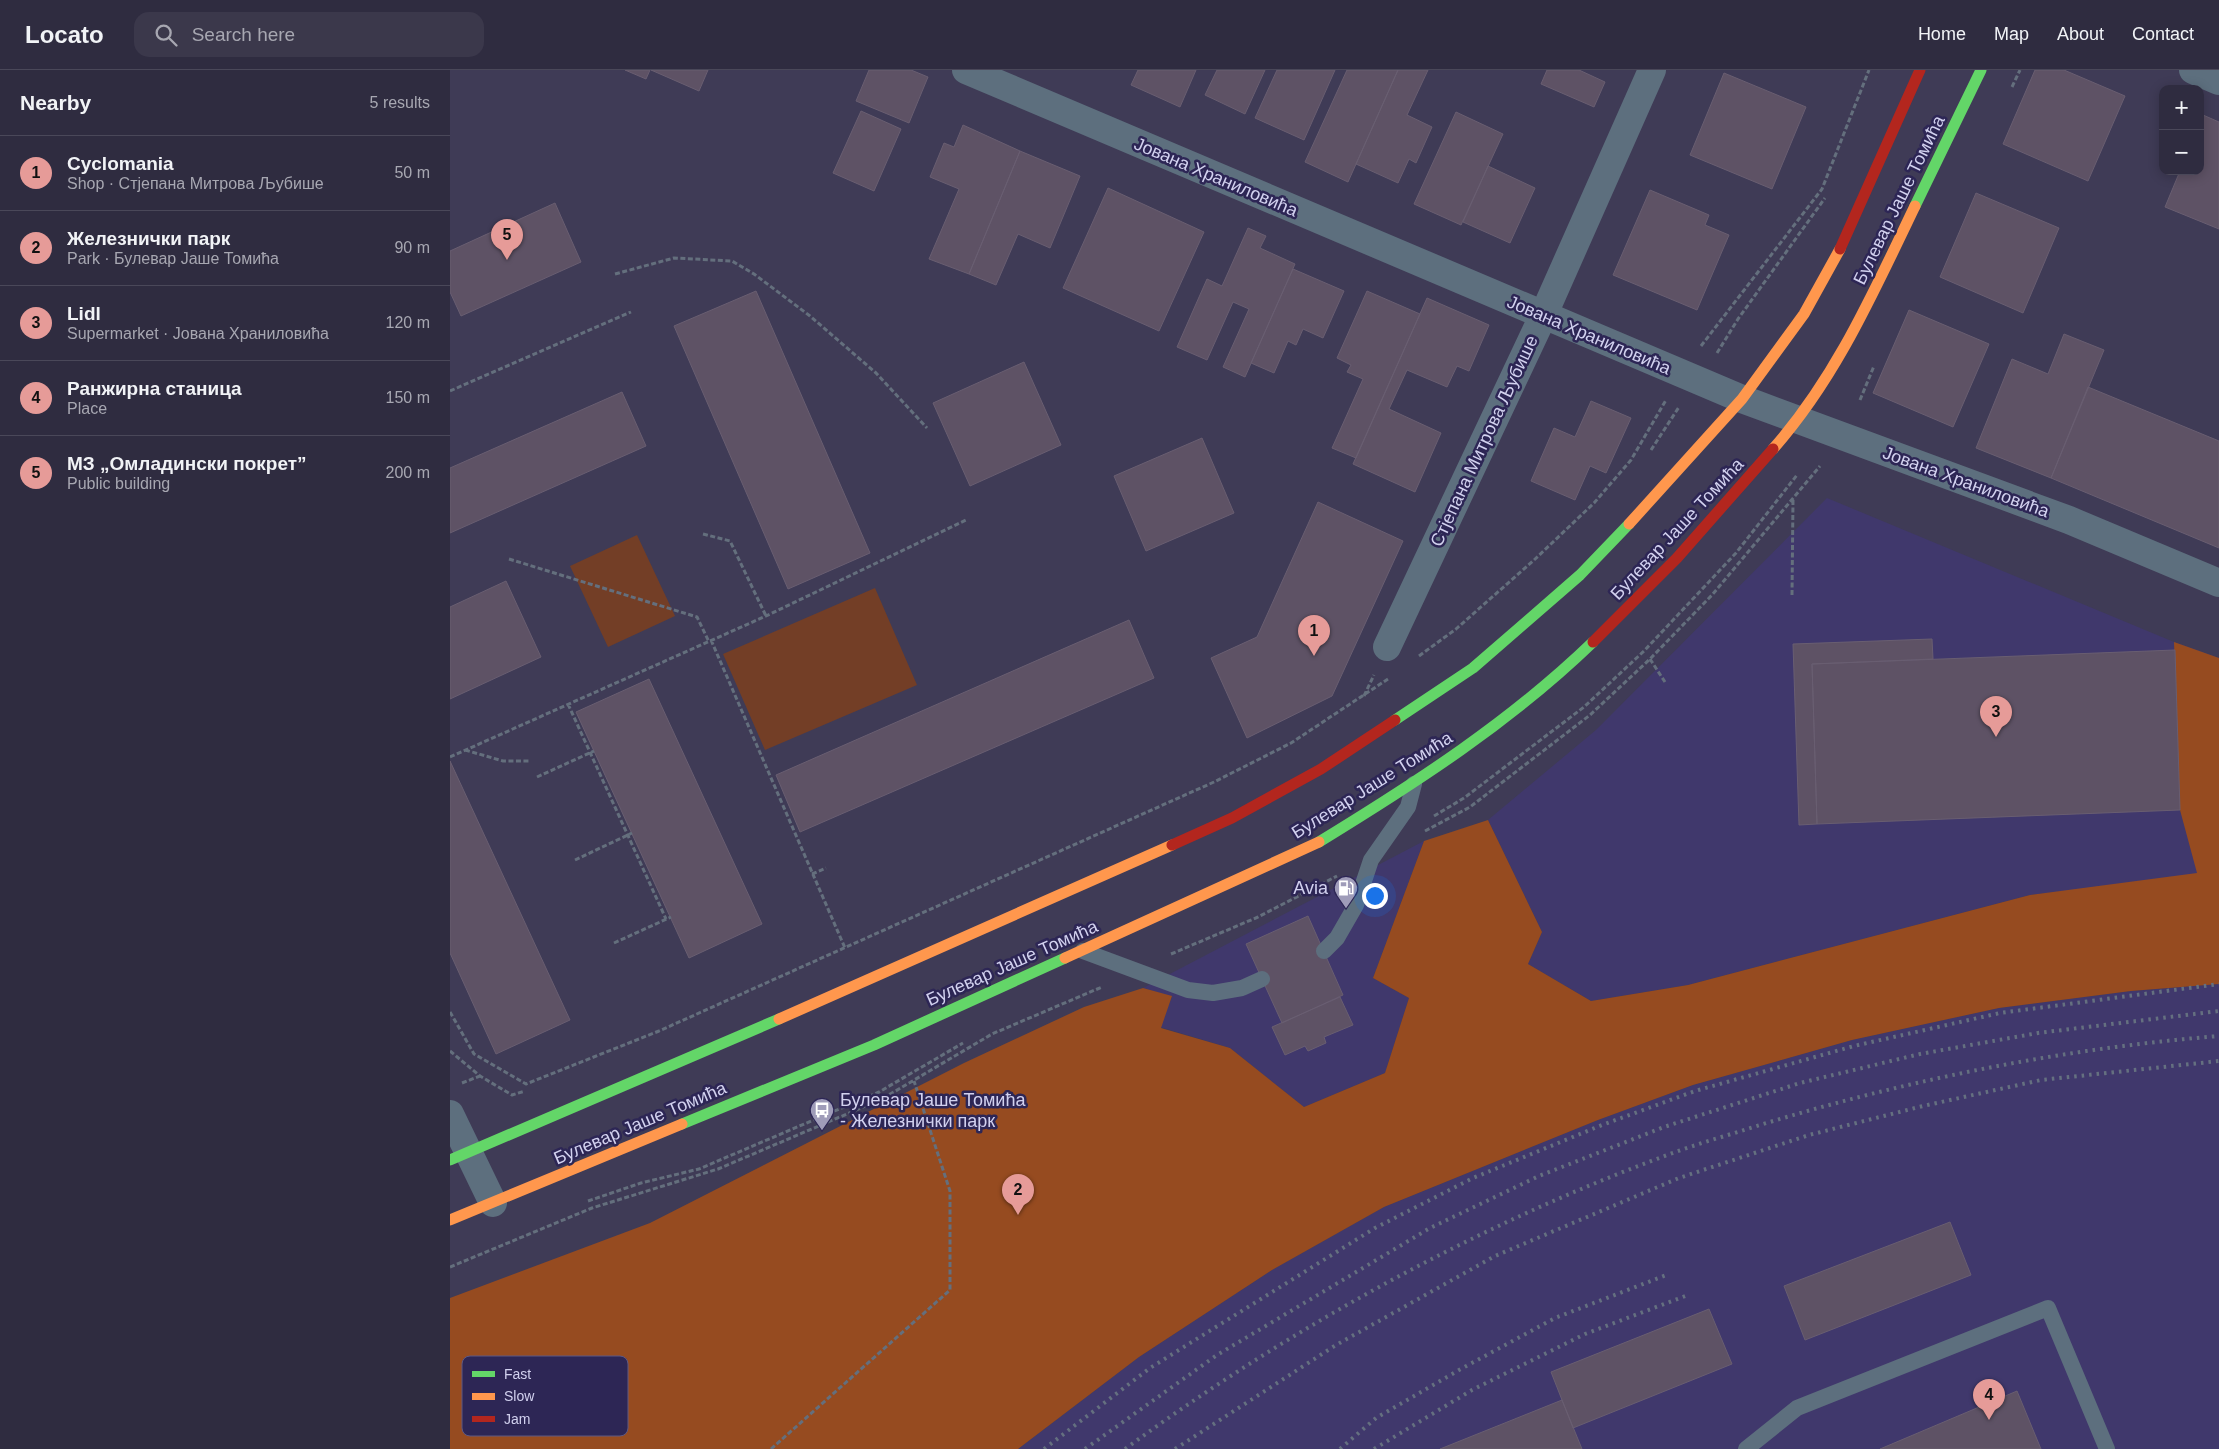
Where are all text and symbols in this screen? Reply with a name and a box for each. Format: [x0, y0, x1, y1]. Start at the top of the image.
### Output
search box [134, 12, 484, 57]
text: Locato [25, 21, 104, 48]
icon: search [152, 21, 180, 49]
text: Search here [192, 24, 295, 45]
text: Home [1918, 24, 1966, 44]
text: Map [1994, 24, 2029, 44]
text: About [2057, 24, 2104, 44]
text: Contact [2132, 24, 2194, 44]
map controls [2159, 85, 2204, 175]
button: + [2159, 85, 2204, 130]
text: Nearby [20, 91, 91, 114]
text: 5 results [370, 94, 430, 111]
street label: Булевар Јаше Томића [1849, 111, 1949, 288]
button: − [2159, 130, 2204, 175]
street label: Јована Храниловића [1131, 133, 1302, 221]
text: Cyclomania [67, 153, 174, 174]
text: 1 [32, 164, 40, 181]
text: 50 m [394, 164, 430, 181]
text: Shop · Стјепана Митрова Љубише [67, 175, 324, 192]
pin: 5 [491, 219, 523, 260]
text: Железнички парк [67, 228, 230, 249]
text: 2 [32, 239, 40, 256]
text: 90 m [394, 239, 430, 256]
text: Park · Булевар Јаше Томића [67, 250, 279, 267]
street label: Јована Храниловића [1504, 291, 1675, 379]
text: Lidl [67, 303, 101, 324]
text: 3 [32, 314, 40, 331]
text: 120 m [386, 314, 430, 331]
text: Supermarket · Јована Храниловића [67, 325, 329, 342]
street label: Стјепана Митрова Љубише [1426, 332, 1542, 550]
text: Ранжирна станица [67, 378, 242, 399]
text: 4 [32, 389, 40, 406]
text: 150 m [386, 389, 430, 406]
text: Place [67, 400, 107, 417]
street label: Јована Храниловића [1880, 443, 2053, 522]
text: МЗ „Омладински покрет” [67, 453, 307, 474]
street label: Булевар Јаше Томића [1606, 454, 1748, 604]
text: 5 [32, 464, 40, 481]
text: 200 m [386, 464, 430, 481]
text: Public building [67, 475, 170, 492]
pin: 1 [1298, 615, 1330, 656]
pin: 3 [1980, 696, 2012, 737]
street label: Булевар Јаше Томића [1288, 727, 1457, 843]
fuel station icon: Avia [1333, 875, 1359, 909]
place label: Avia [1293, 878, 1329, 898]
your location [1362, 883, 1388, 909]
street label: Булевар Јаше Томића [923, 916, 1102, 1010]
street label: Булевар Јаше Томића [551, 1077, 730, 1168]
place label: Булевар Јаше Томића - Железнички парк [840, 1090, 1026, 1131]
bus stop icon: Булевар Јаше Томића - Железнички парк [809, 1097, 835, 1131]
pin: 2 [1002, 1174, 1034, 1215]
legend [462, 1356, 628, 1436]
text: Fast [504, 1366, 531, 1382]
pin: 4 [1973, 1379, 2005, 1420]
text: Slow [504, 1388, 535, 1404]
text: Jam [504, 1411, 530, 1427]

